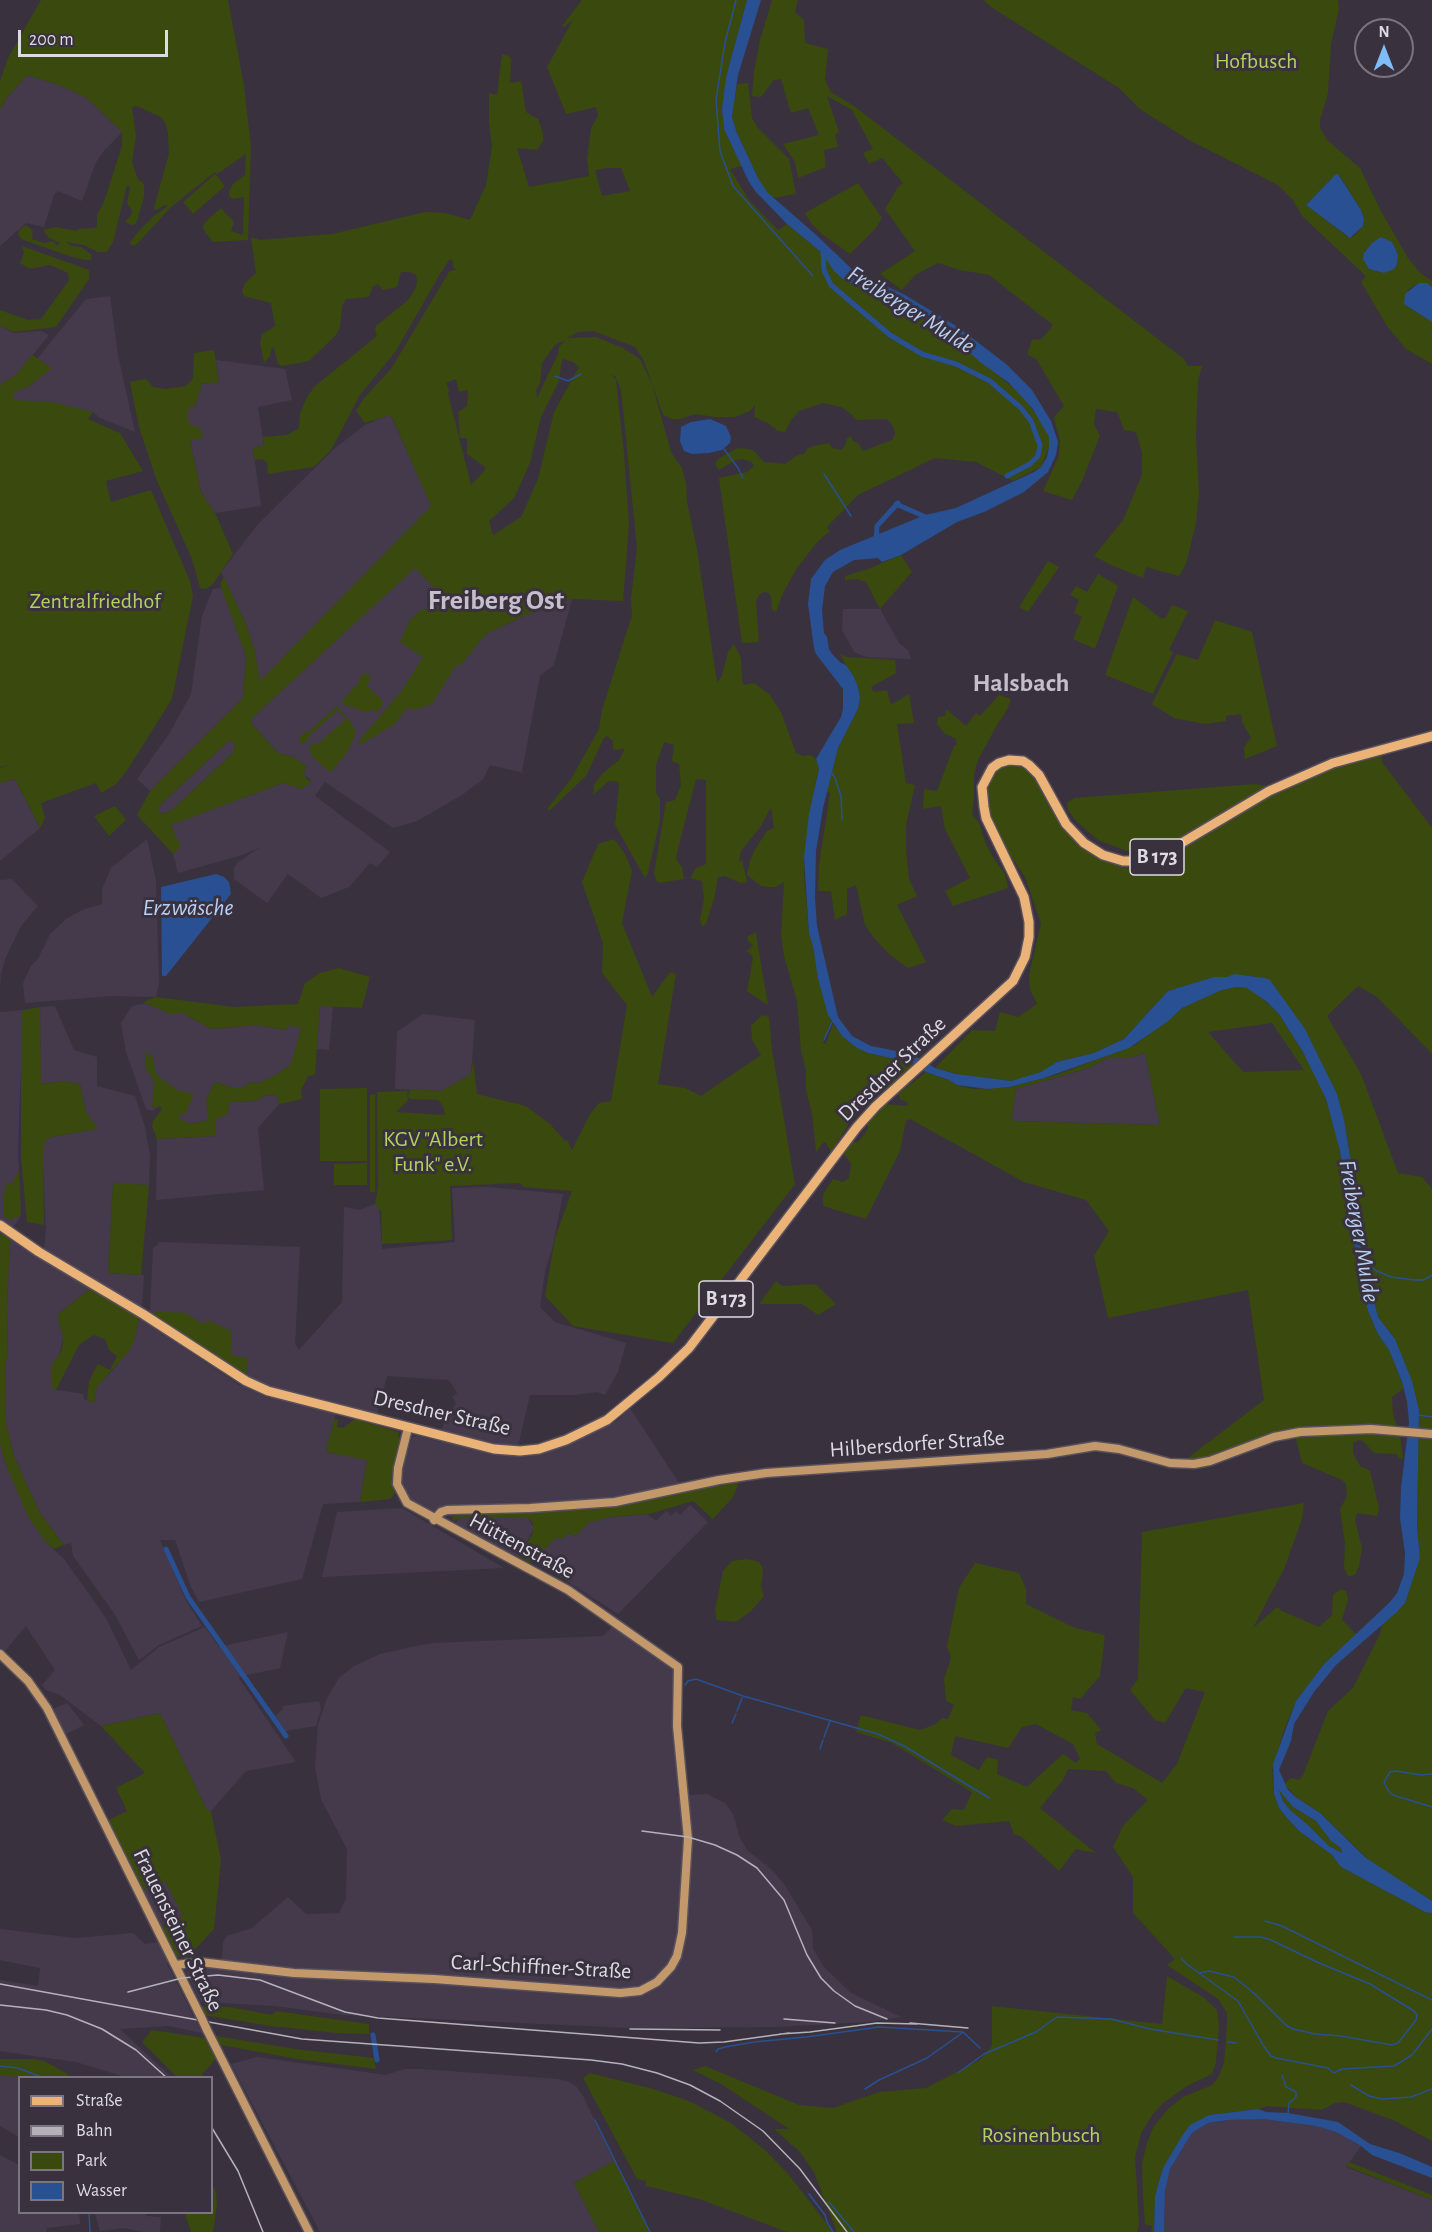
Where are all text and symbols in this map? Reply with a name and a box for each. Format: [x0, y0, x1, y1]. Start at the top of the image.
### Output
scale bar [21, 18, 171, 56]
north arrow [1354, 18, 1414, 78]
text: N [1378, 24, 1390, 40]
text: 200 m [29, 31, 74, 49]
park label: Hofbusch [1215, 48, 1297, 74]
water label: Freiberger Mulde [842, 260, 980, 360]
district label: Freiberg Ost [428, 584, 564, 618]
park label: Zentralfriedhof [29, 588, 161, 614]
district label: Halsbach [973, 667, 1069, 699]
road number: B 173 [1130, 839, 1184, 875]
water label: Erzwäsche [143, 894, 233, 922]
street label: Dresdner Straße [832, 1011, 952, 1127]
park label: KGV "Albert Funk" e.V. [383, 1126, 483, 1178]
water label: Freiberger Mulde [1332, 1157, 1386, 1305]
road number: B 173 [699, 1281, 753, 1317]
street label: Dresdner Straße [371, 1384, 513, 1442]
street label: Hilbersdorfer Straße [829, 1425, 1005, 1463]
street label: Hüttenstraße [465, 1507, 579, 1585]
street label: Frauensteiner Straße [127, 1844, 229, 2016]
street label: Carl-Schiffner-Straße [450, 1949, 632, 1985]
legend [18, 2076, 213, 2214]
text: Straße [76, 2092, 122, 2110]
text: Bahn [76, 2122, 112, 2140]
park label: Rosinenbusch [981, 2122, 1101, 2148]
text: Park [76, 2152, 107, 2170]
text: Wasser [76, 2182, 127, 2200]

